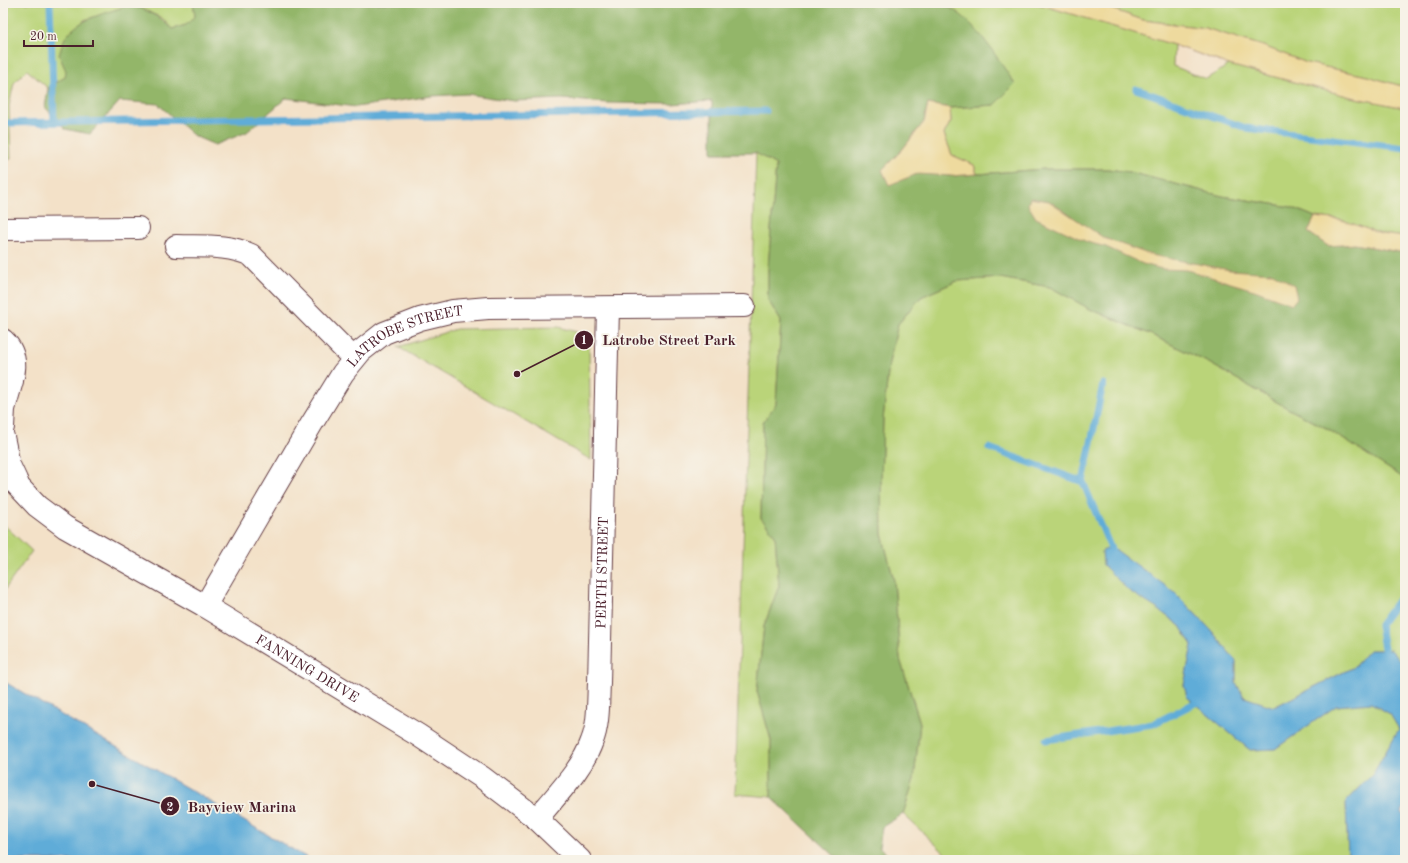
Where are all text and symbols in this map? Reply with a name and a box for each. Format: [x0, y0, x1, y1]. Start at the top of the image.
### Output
scale bar [24, 22, 93, 48]
text: 20 m [30, 31, 57, 43]
street label: LATROBE STREET [345, 304, 464, 370]
callout: Latrobe Street Park [574, 326, 743, 353]
text: Latrobe Street Park [602, 334, 737, 349]
text: 1 [581, 335, 587, 347]
street label: PERTH STREET [594, 516, 611, 629]
street label: FANNING DRIVE [253, 632, 361, 705]
callout: Bayview Marina [160, 793, 305, 820]
text: Bayview Marina [188, 801, 297, 816]
text: 2 [167, 802, 174, 814]

